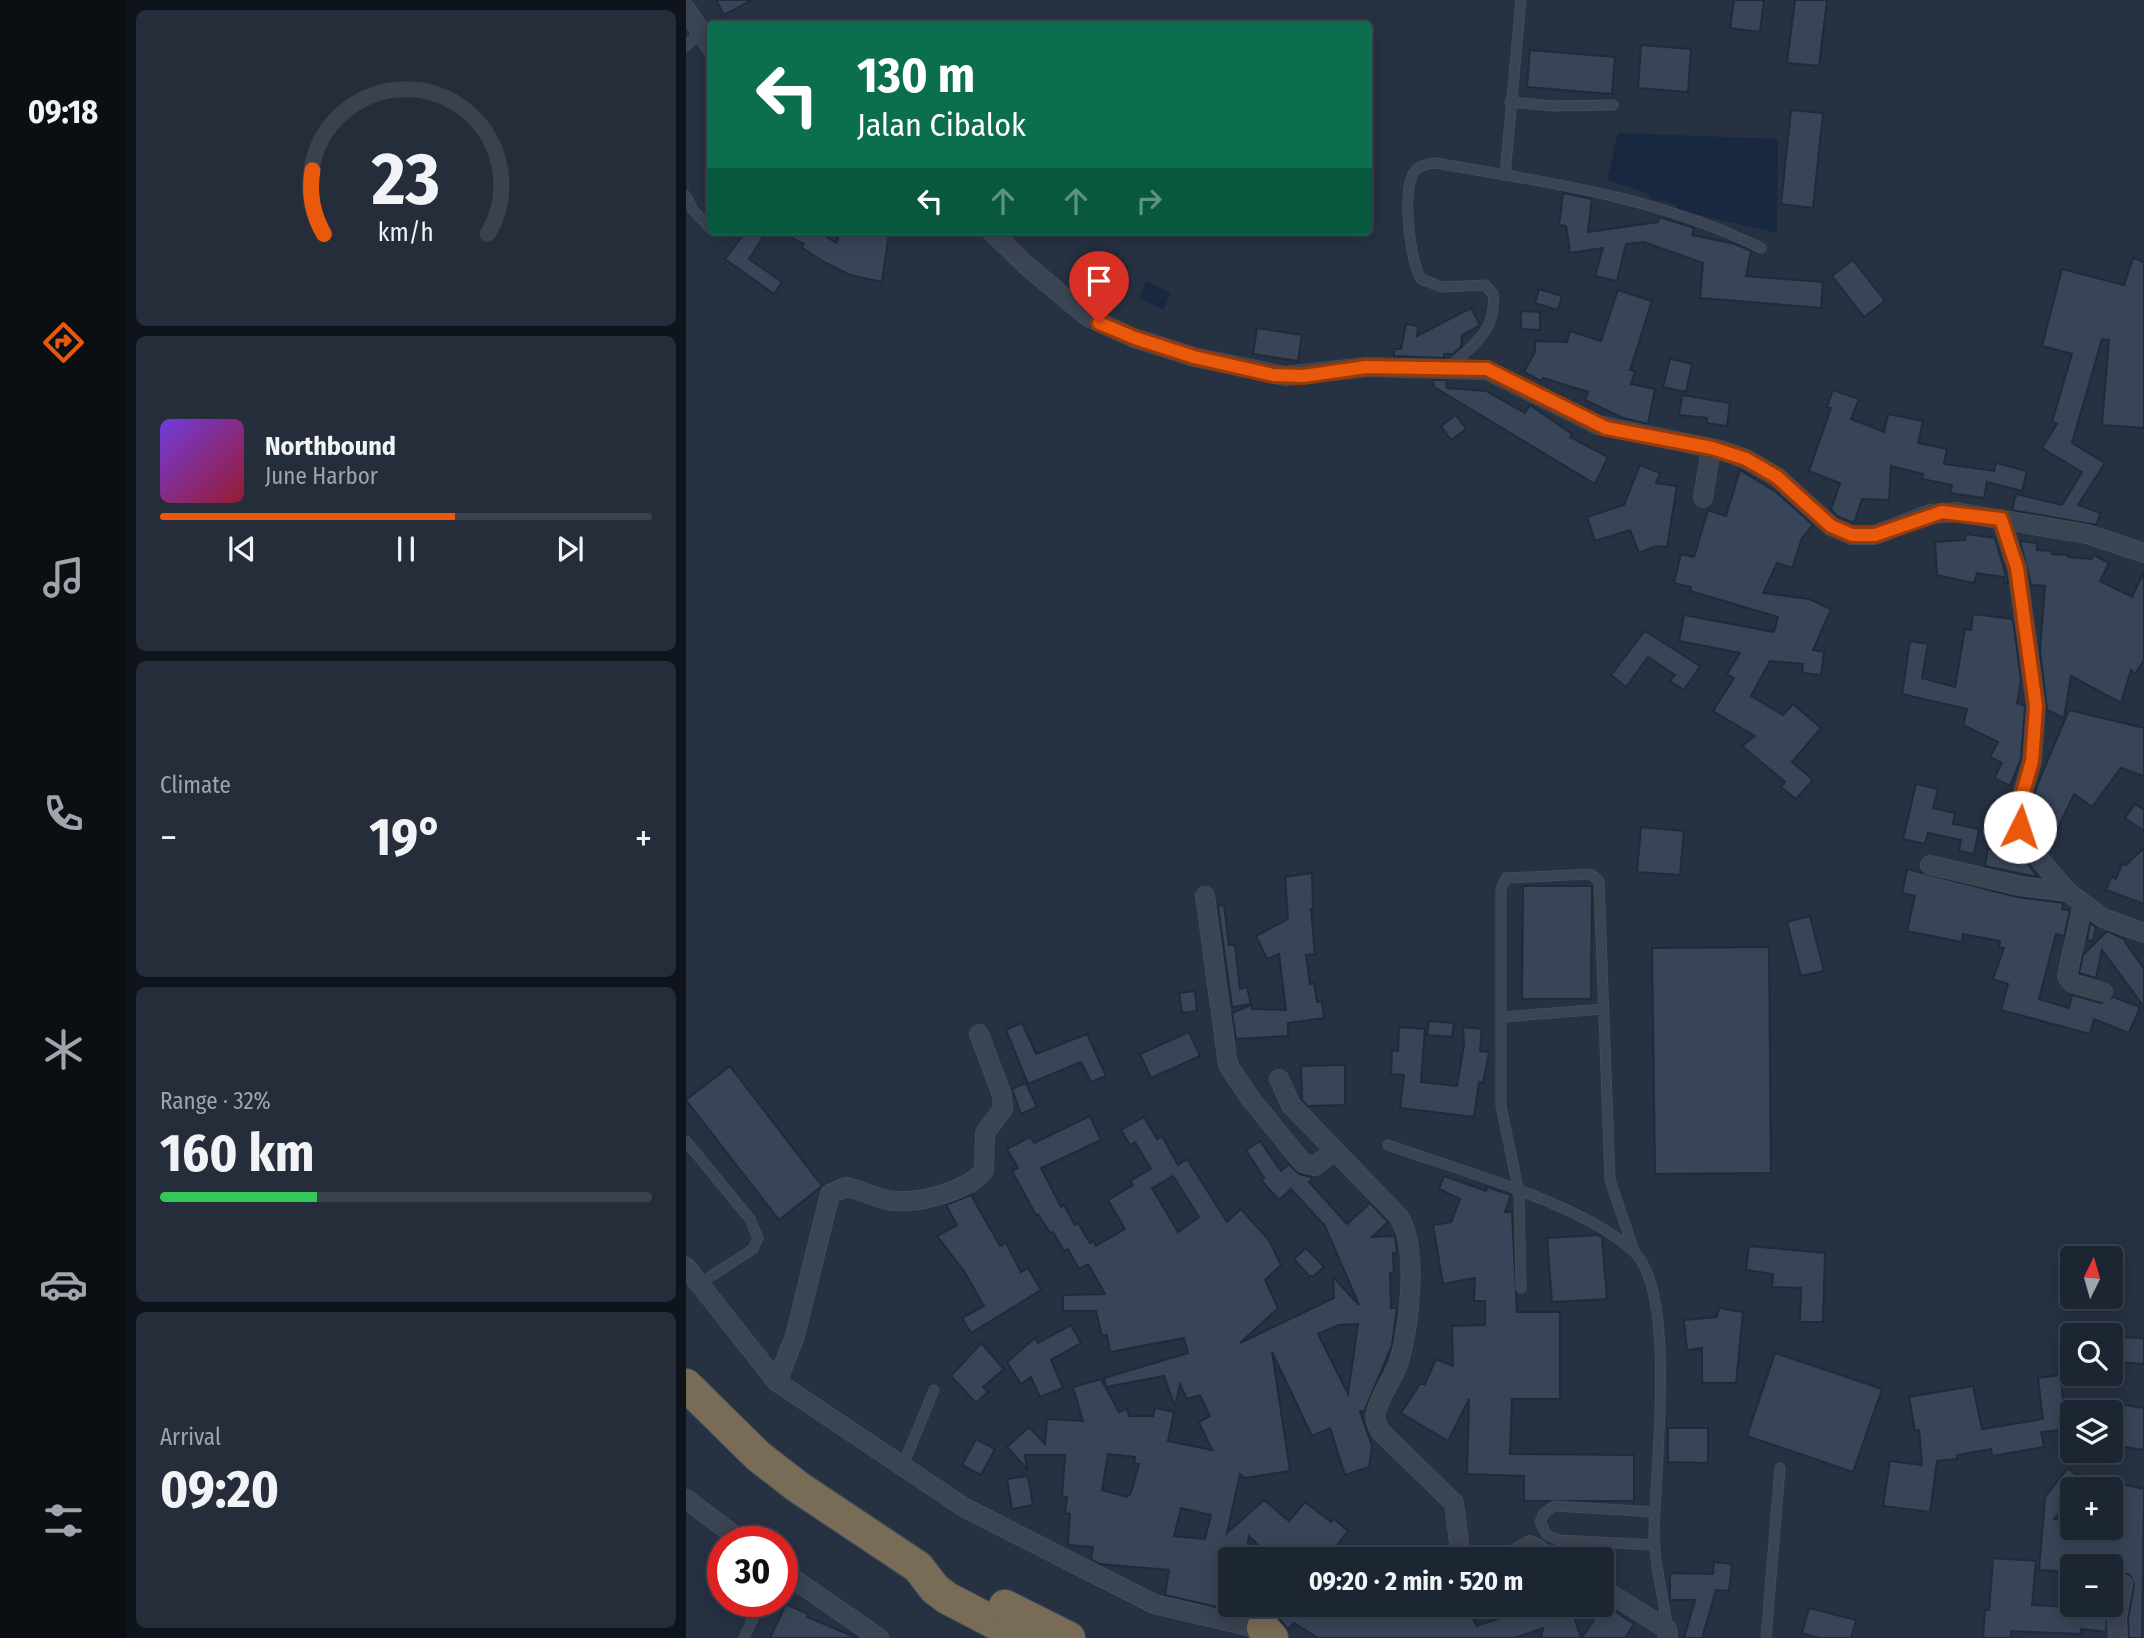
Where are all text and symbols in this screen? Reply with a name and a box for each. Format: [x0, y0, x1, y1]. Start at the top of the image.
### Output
text: 130 m [857, 46, 975, 105]
icon: left [742, 49, 833, 140]
text: 09:18 [28, 93, 98, 131]
text: Jalan Cibalok [857, 106, 1026, 144]
text: 23 [371, 136, 440, 223]
icon: left [911, 182, 949, 220]
icon: ahead [984, 182, 1022, 220]
icon: ahead [1057, 182, 1095, 220]
icon: right [1130, 182, 1168, 220]
text: km/h [378, 218, 434, 248]
pin [1069, 251, 1129, 323]
icon: arrive [1080, 262, 1118, 300]
icon: directions [39, 318, 88, 367]
text: Northbound [265, 431, 396, 462]
text: June Harbor [265, 462, 378, 490]
icon: previous [223, 530, 261, 568]
icon: pause [387, 530, 425, 568]
icon: next [551, 530, 589, 568]
icon: music [39, 553, 88, 602]
text: Climate [160, 771, 231, 799]
icon: phone [39, 789, 88, 838]
position arrow [1983, 790, 2057, 864]
text: 19° [369, 806, 443, 869]
text: − [160, 815, 177, 861]
text: + [635, 815, 652, 861]
icon: climate [39, 1025, 88, 1074]
text: Range · 32% [160, 1087, 271, 1115]
text: 160 km [160, 1122, 315, 1185]
north arrow [2060, 1246, 2123, 1309]
map controls [2060, 1246, 2123, 1617]
icon: car [39, 1260, 88, 1309]
button: search [2060, 1323, 2123, 1386]
button: layers [2060, 1400, 2123, 1463]
text: Arrival [160, 1423, 221, 1451]
text: 09:20 [160, 1458, 279, 1521]
button: + [2060, 1477, 2123, 1540]
icon: filters [39, 1496, 88, 1545]
speed limit sign: 30 [707, 1526, 798, 1617]
button: − [2060, 1554, 2123, 1617]
text: 09:20 · 2 min · 520 m [1309, 1566, 1523, 1597]

